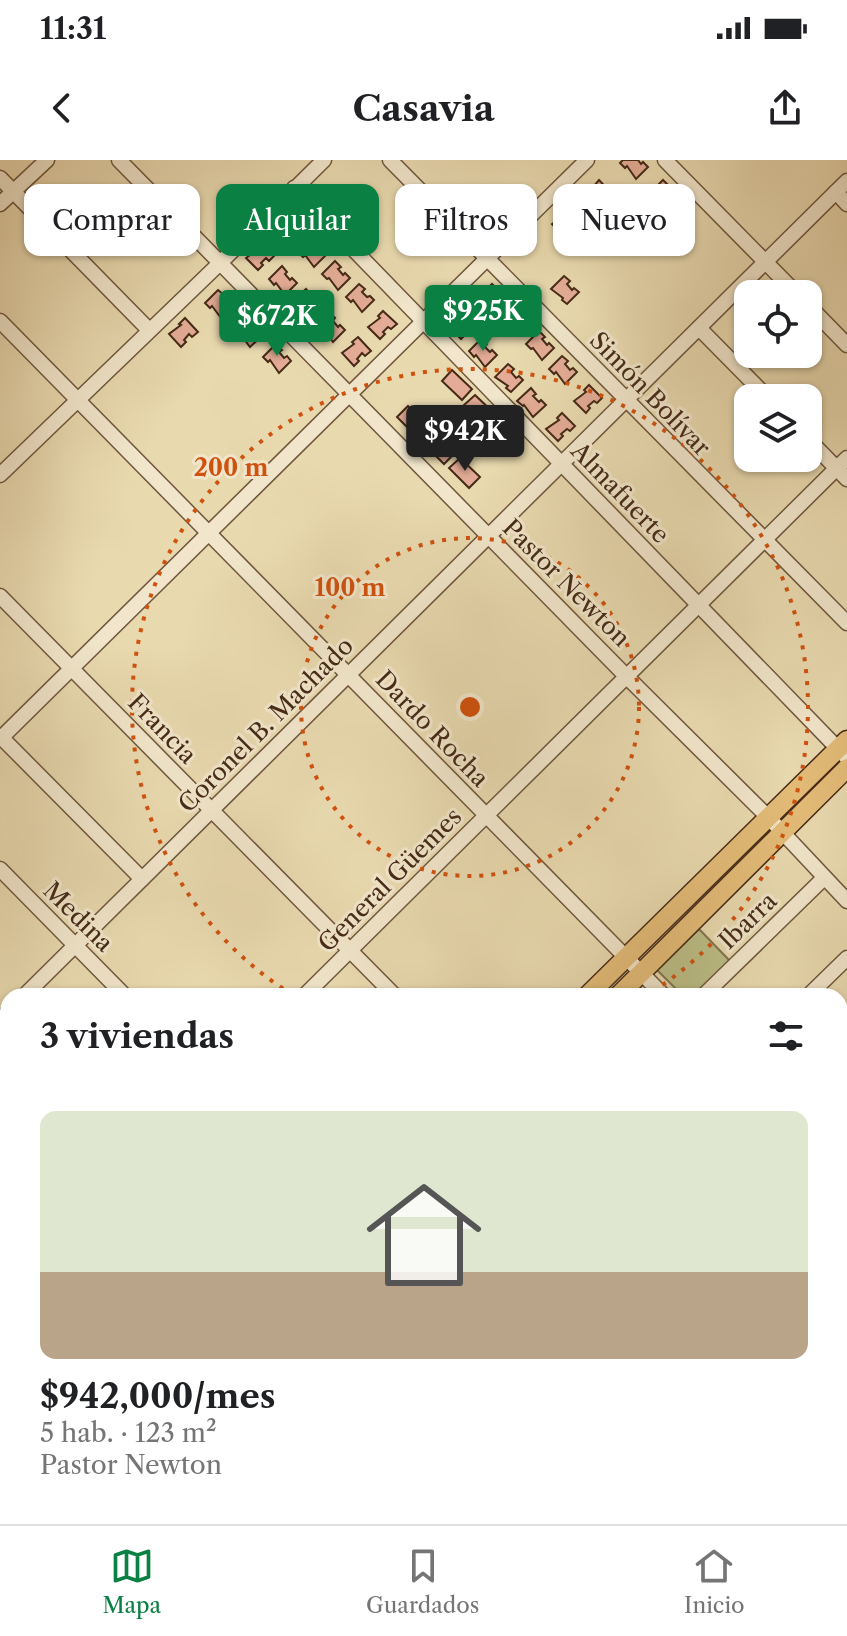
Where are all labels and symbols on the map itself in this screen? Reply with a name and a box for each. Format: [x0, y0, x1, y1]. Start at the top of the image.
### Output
pin: $925K [427, 285, 539, 353]
pin: $672K [221, 290, 333, 358]
street label: Simón Bolívar [584, 326, 717, 462]
pin: $942K [409, 405, 521, 473]
street label: Almafuerte [565, 436, 676, 549]
text: 200 m [194, 453, 268, 482]
street label: Pastor Newton [497, 513, 636, 652]
text: 100 m [314, 573, 386, 602]
street label: Coronel B. Machado [172, 631, 359, 818]
street label: Dardo Rocha [370, 665, 495, 793]
street label: Francia [122, 688, 203, 770]
centre of rings [456, 693, 484, 721]
street label: General Güemes [312, 802, 467, 957]
street label: Medina [37, 876, 120, 958]
street label: Ibarra [713, 886, 783, 955]

